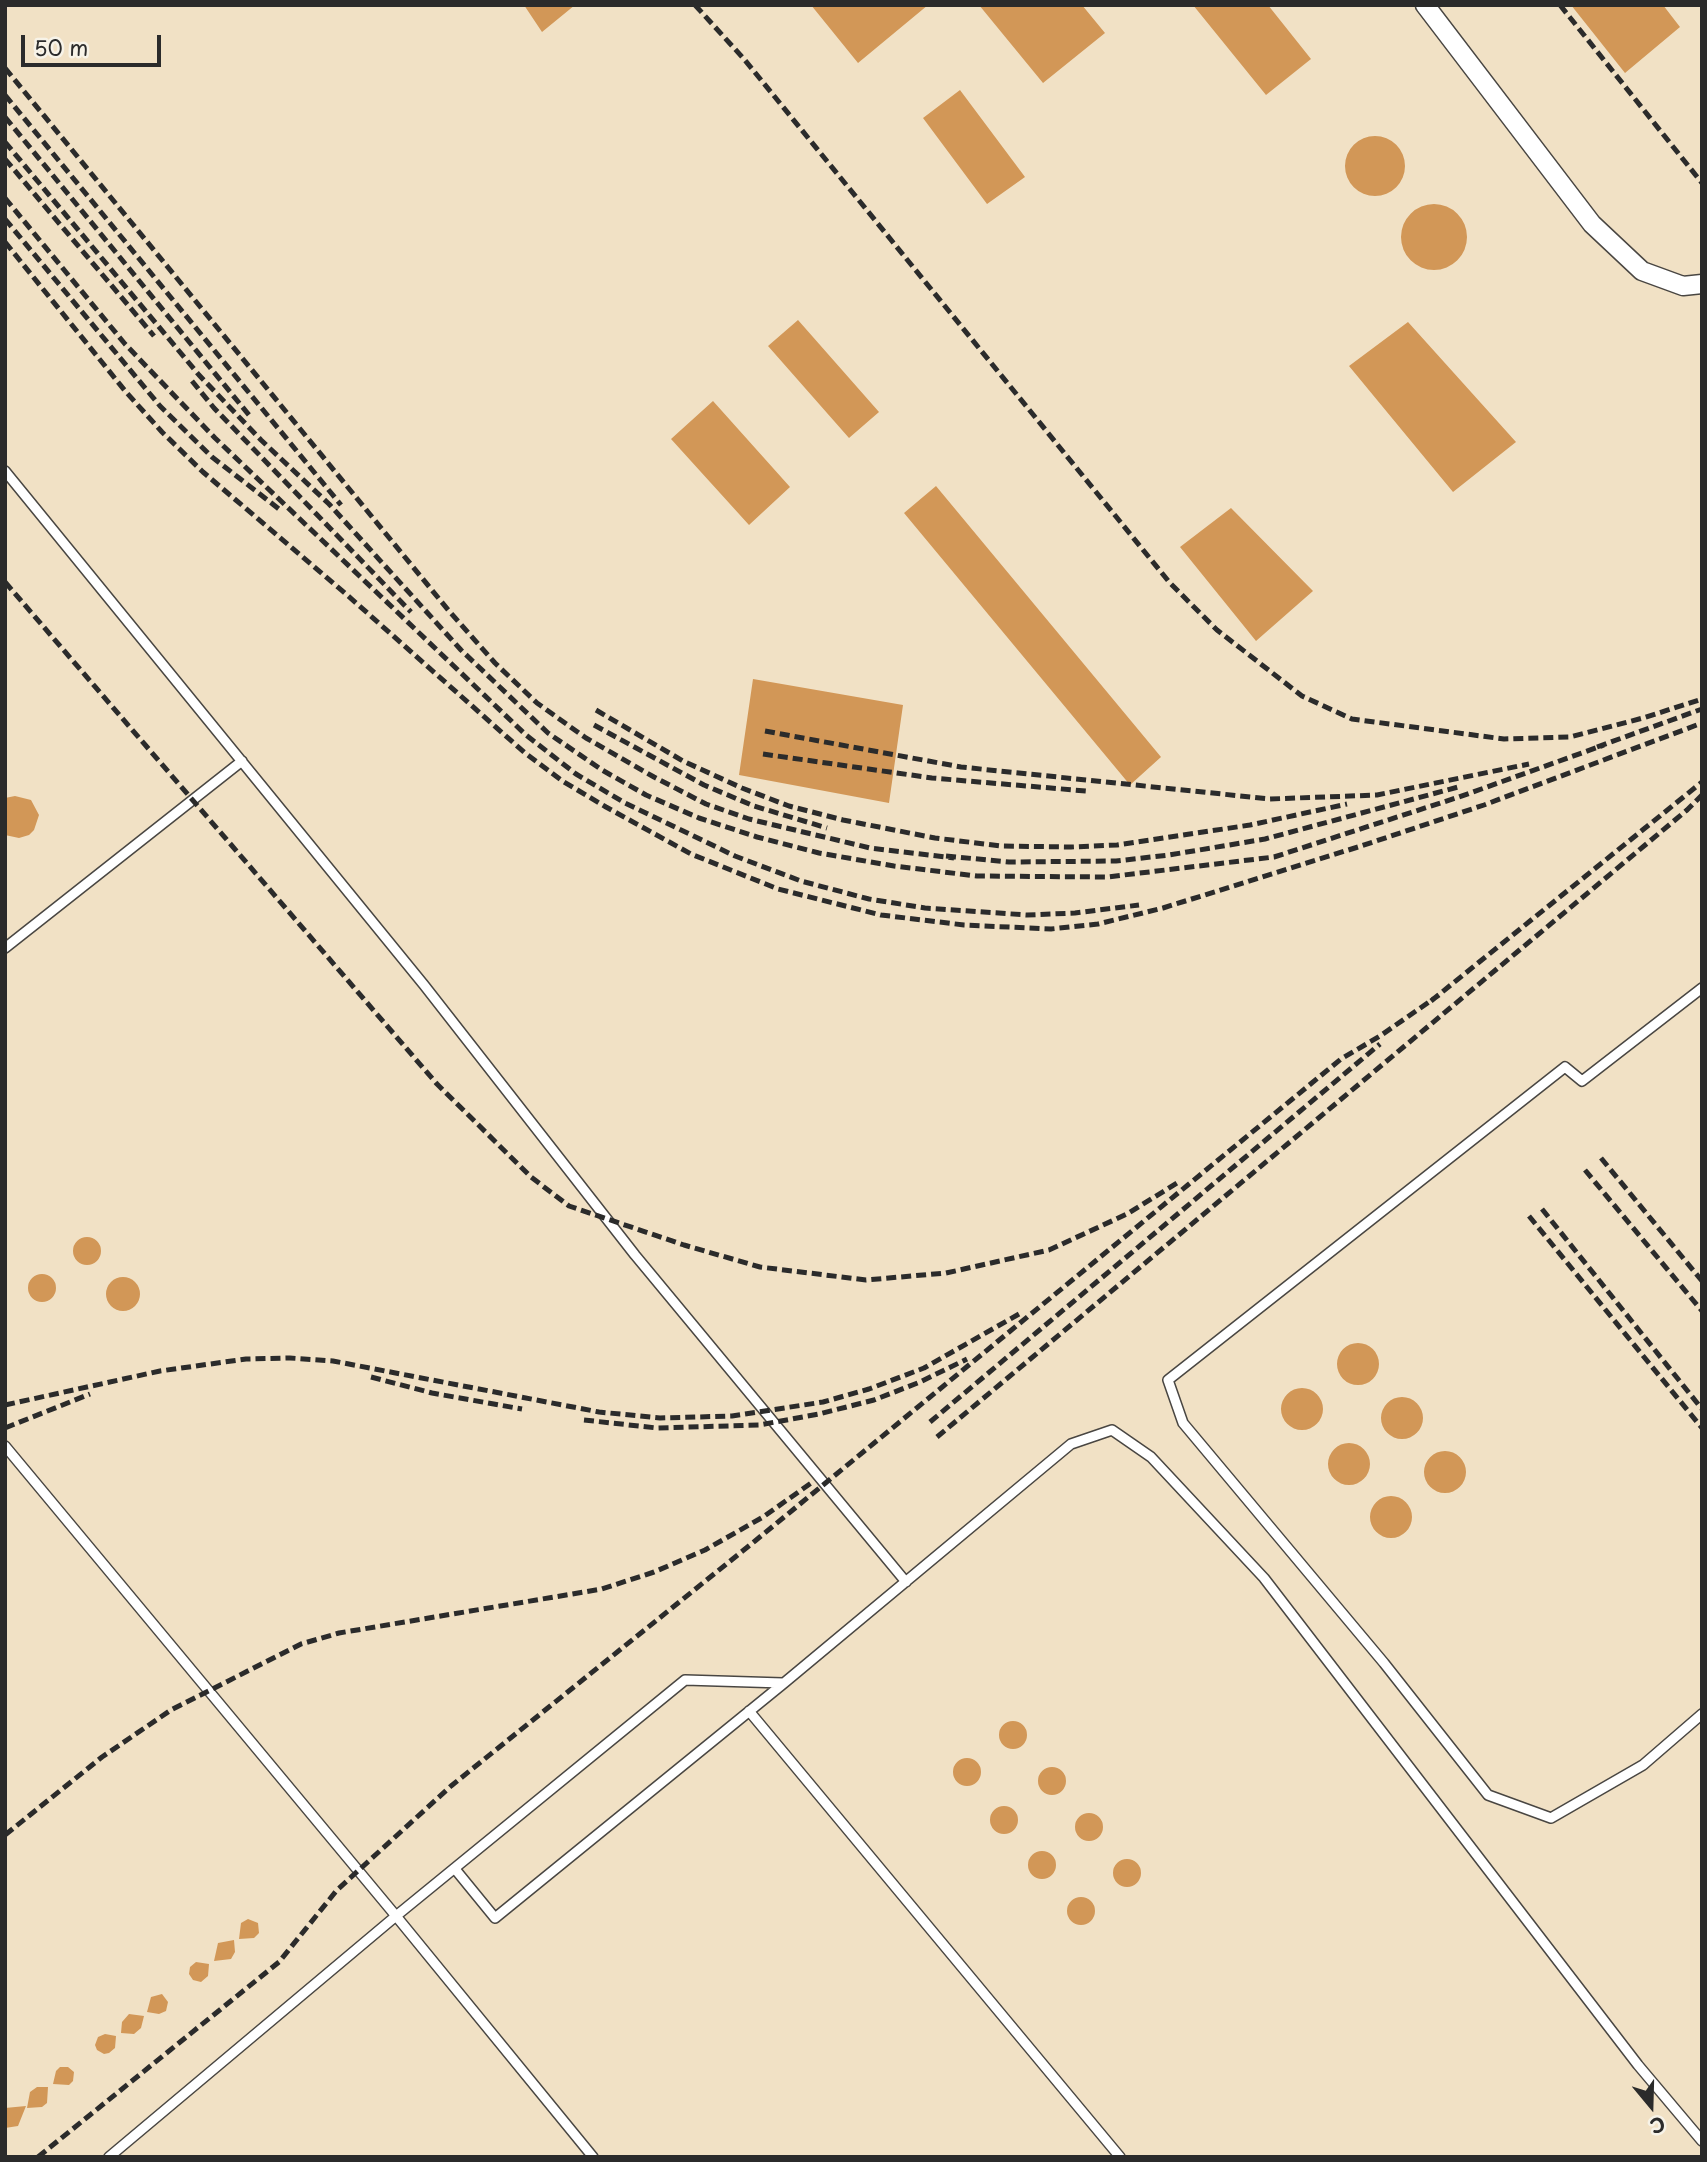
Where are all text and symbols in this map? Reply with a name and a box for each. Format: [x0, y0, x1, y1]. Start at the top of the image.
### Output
scale bar [24, 21, 164, 65]
text: 50 m [34, 31, 88, 63]
north arrow [1616, 2071, 1686, 2141]
text: С [1647, 2110, 1669, 2141]

